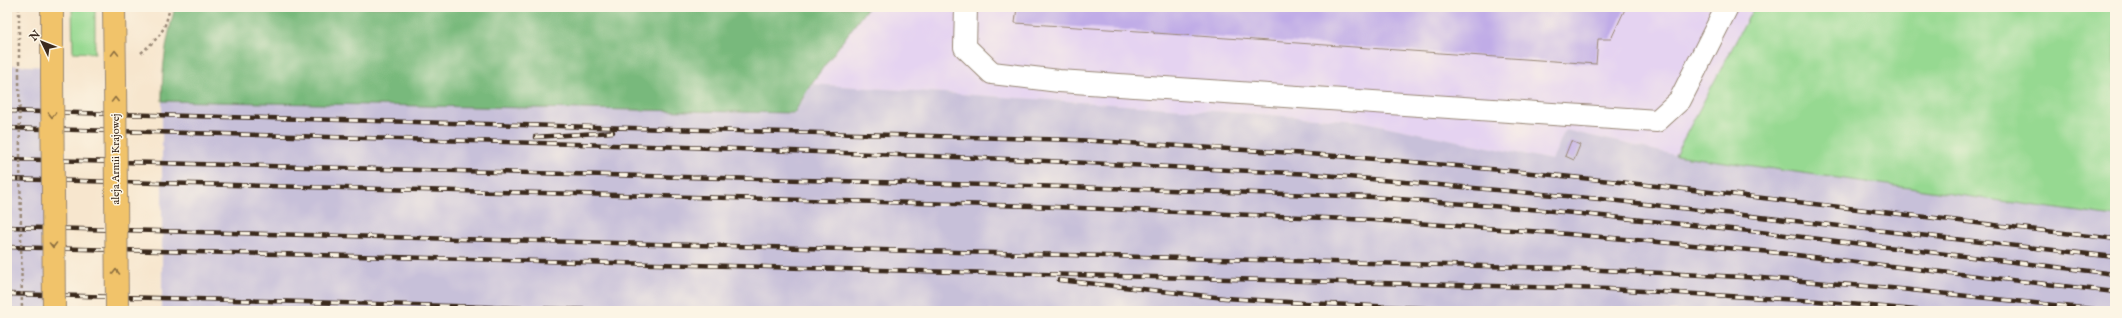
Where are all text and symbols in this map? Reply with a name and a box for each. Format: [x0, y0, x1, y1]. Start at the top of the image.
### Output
north arrow [22, 22, 62, 62]
text: N [26, 27, 44, 45]
one-way arrow [111, 50, 119, 56]
one-way arrow [111, 97, 119, 103]
one-way arrow [48, 112, 56, 118]
street label: aleja Armii Krajowej [109, 114, 123, 204]
one-way arrow [49, 242, 57, 248]
one-way arrow [112, 269, 121, 275]

